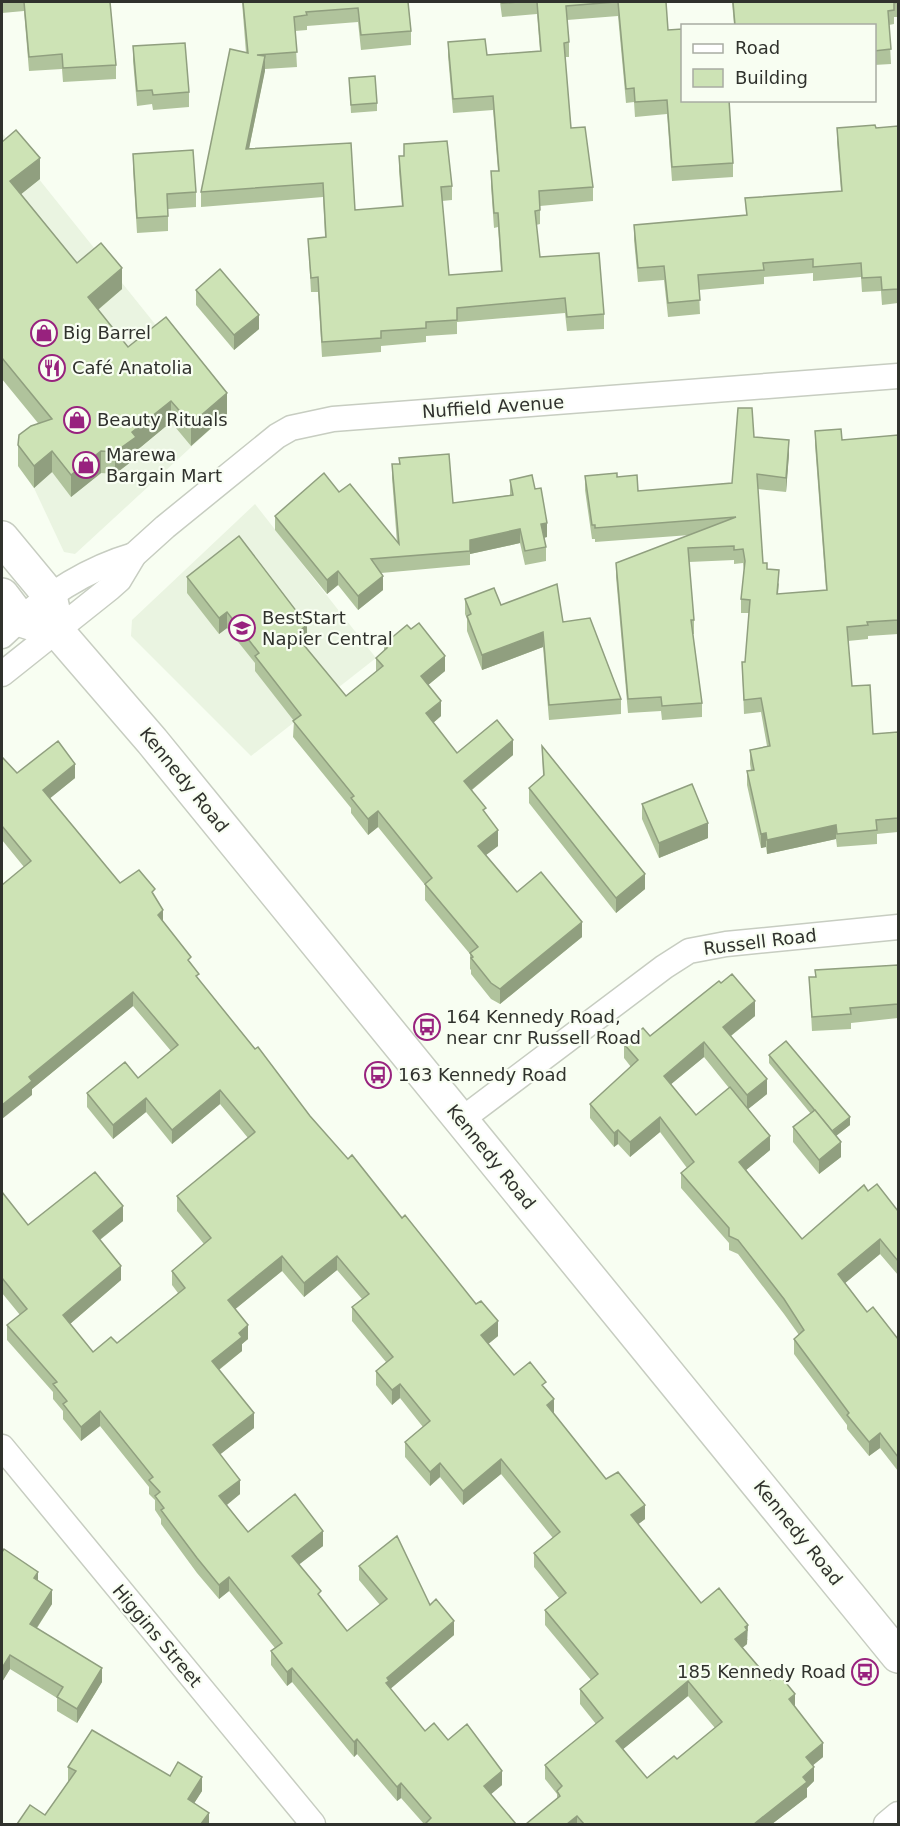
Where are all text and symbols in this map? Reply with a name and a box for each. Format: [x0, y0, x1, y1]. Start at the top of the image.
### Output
legend [681, 24, 876, 102]
text: Road [735, 37, 780, 58]
text: Building [735, 67, 808, 88]
shop icon: Big Barrel [29, 318, 59, 348]
place label: Big Barrel [63, 322, 151, 343]
restaurant icon: Café Anatolia [37, 353, 67, 383]
place label: Café Anatolia [72, 357, 193, 378]
street label: Nuffield Avenue [421, 391, 565, 422]
shop icon: Beauty Rituals [62, 405, 92, 435]
place label: Beauty Rituals [97, 409, 228, 430]
place label: Marewa Bargain Mart [106, 444, 222, 486]
shop icon: Marewa Bargain Mart [71, 450, 101, 480]
place label: BestStart Napier Central [262, 607, 393, 649]
school or university icon: BestStart Napier Central [227, 613, 257, 643]
street label: Kennedy Road [136, 723, 233, 836]
street label: Russell Road [702, 924, 818, 959]
place label: 164 Kennedy Road, near cnr Russell Road [446, 1006, 641, 1048]
bus stop icon: 164 Kennedy Road, near cnr Russell Road [412, 1012, 442, 1042]
bus stop icon: 163 Kennedy Road [363, 1060, 393, 1090]
place label: 163 Kennedy Road [398, 1064, 567, 1085]
street label: Kennedy Road [443, 1100, 540, 1213]
street label: Kennedy Road [750, 1476, 847, 1589]
street label: Higgins Street [108, 1580, 206, 1691]
bus stop icon: 185 Kennedy Road [850, 1657, 880, 1687]
place label: 185 Kennedy Road [677, 1661, 846, 1682]

